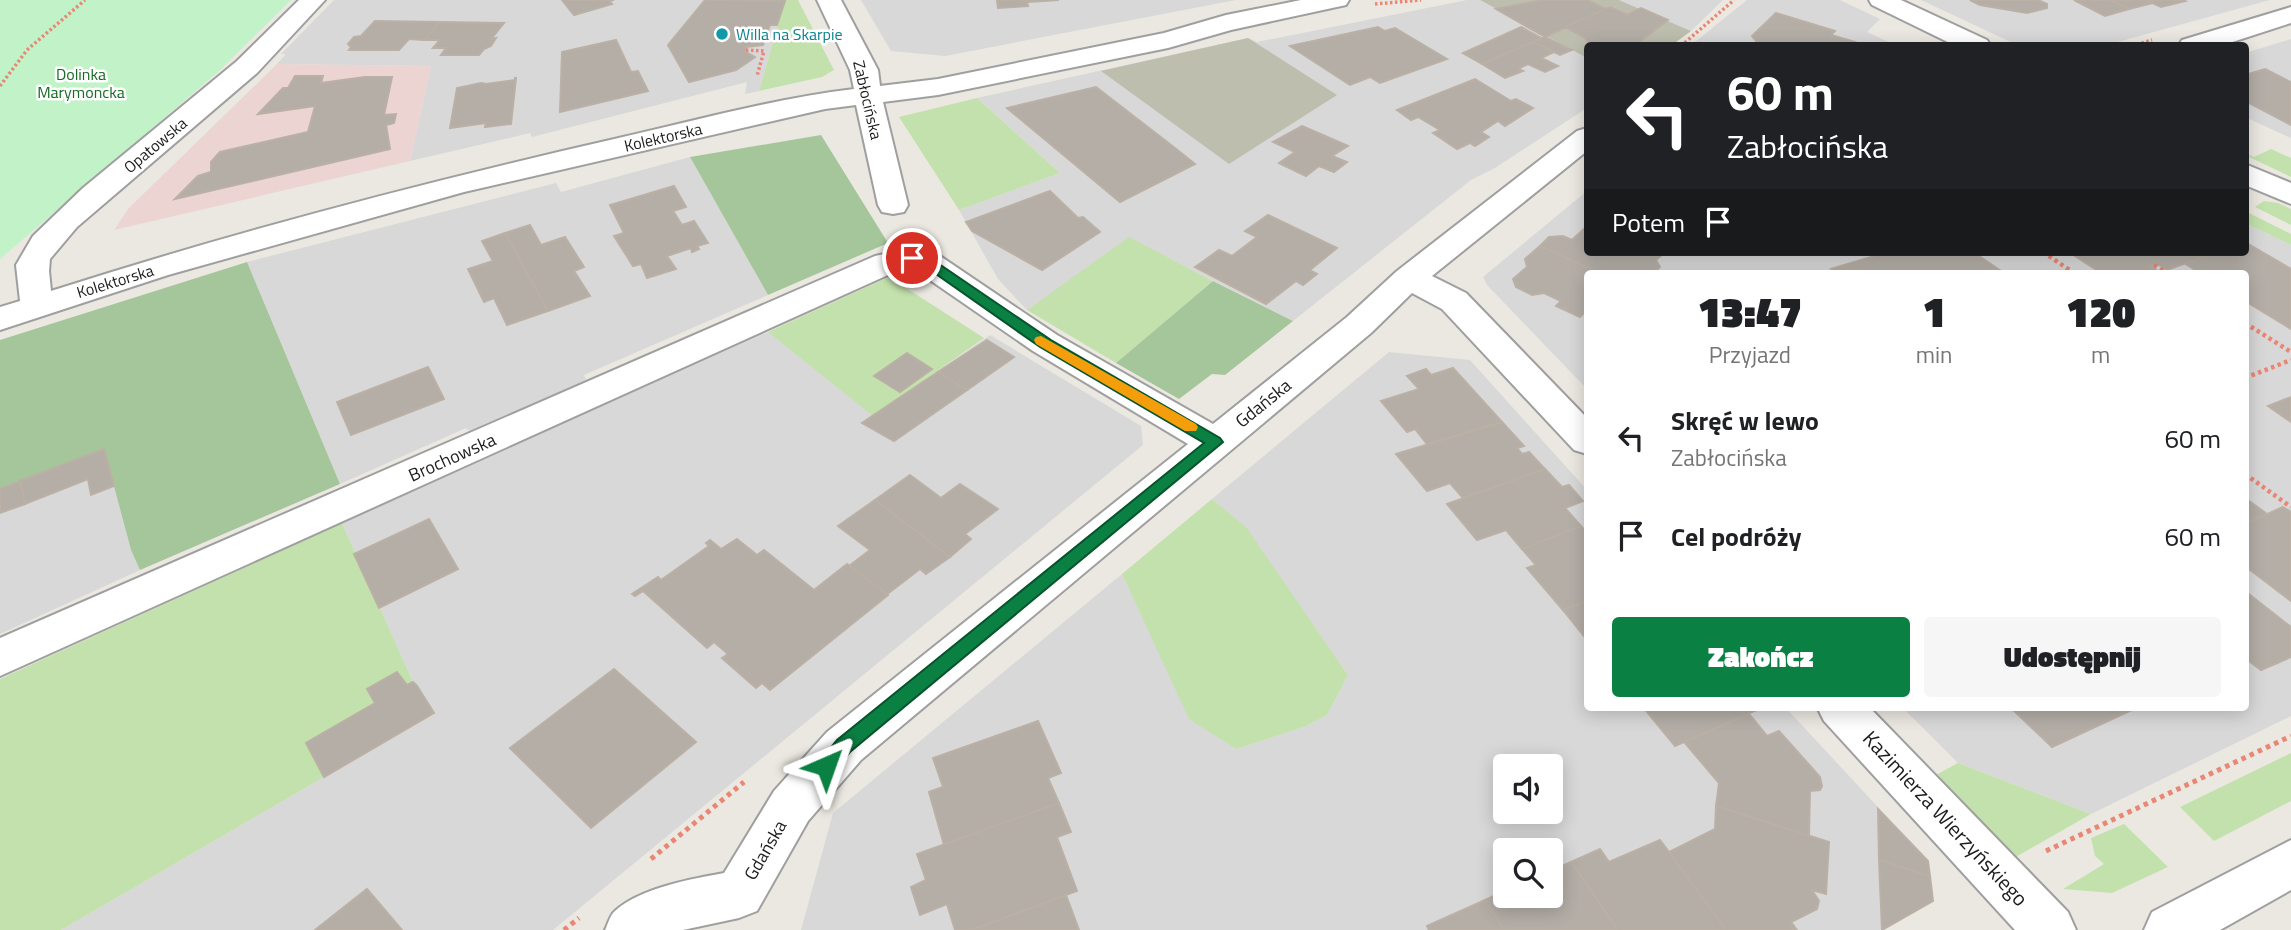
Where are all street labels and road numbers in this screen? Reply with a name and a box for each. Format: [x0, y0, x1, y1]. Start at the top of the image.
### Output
street label: Zabłocińska [847, 58, 889, 142]
street label: Opatowska [118, 111, 192, 179]
street label: Kolektorska [622, 116, 704, 158]
street label: Kolektorska [74, 258, 156, 304]
street label: Gdańska [1229, 372, 1297, 434]
street label: Brochowska [404, 426, 500, 488]
street label: Kazimierza Wierzyńskiego [1856, 723, 2036, 913]
street label: Gdańska [737, 815, 793, 885]

